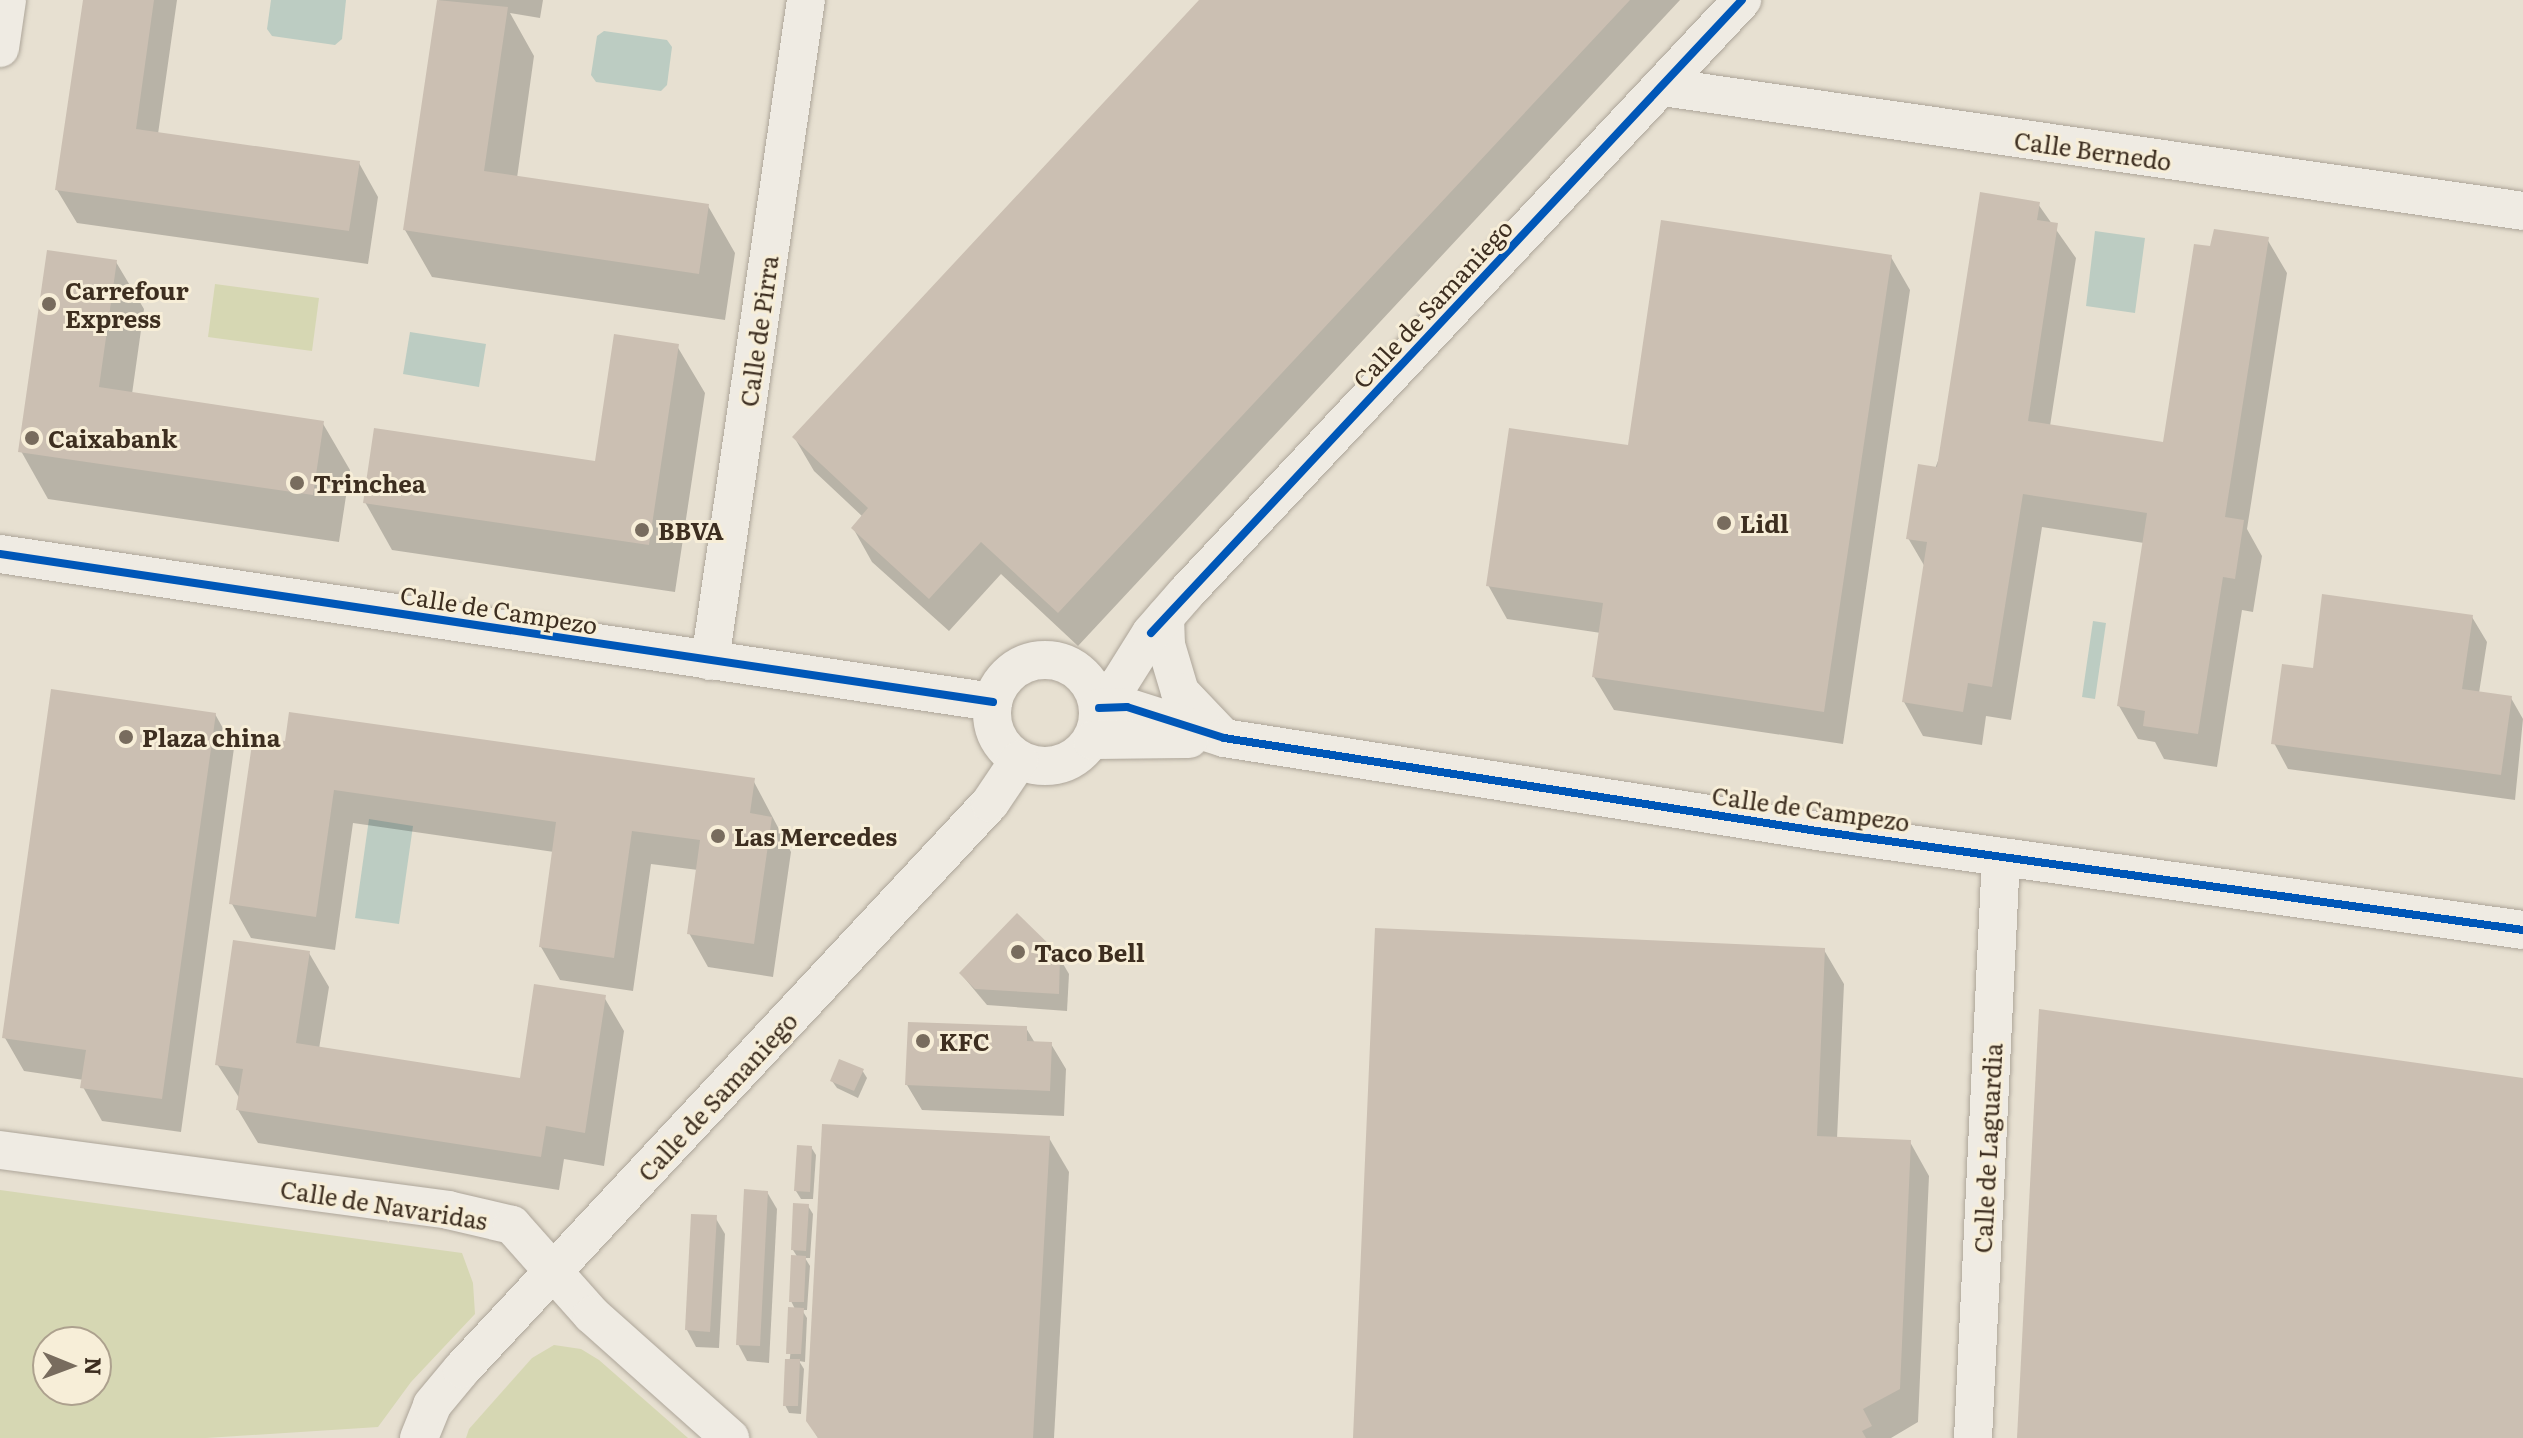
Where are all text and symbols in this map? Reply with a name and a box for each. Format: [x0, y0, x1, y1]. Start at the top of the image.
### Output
street label: Calle Bernedo [2012, 125, 2174, 175]
street label: Calle de Samaniego [1346, 213, 1518, 393]
street label: Calle de Pirra [733, 254, 783, 408]
place label: Carrefour Express [65, 276, 189, 332]
marker: Carrefour Express [40, 295, 58, 313]
place label: Caixabank [48, 424, 177, 452]
marker: Caixabank [23, 429, 41, 447]
place label: Trinchea [313, 469, 426, 497]
marker: Trinchea [288, 474, 306, 492]
place label: Lidl [1740, 509, 1789, 537]
marker: Lidl [1715, 514, 1733, 532]
place label: BBVA [658, 516, 724, 544]
marker: BBVA [633, 521, 651, 539]
street label: Calle de Campezo [398, 579, 600, 639]
place label: Plaza china [142, 723, 281, 751]
marker: Plaza china [117, 728, 135, 746]
street label: Calle de Campezo [1710, 780, 1912, 836]
place label: Las Mercedes [734, 822, 897, 850]
marker: Las Mercedes [709, 827, 727, 845]
place label: Taco Bell [1034, 938, 1145, 966]
marker: Taco Bell [1009, 943, 1027, 961]
street label: Calle de Samaniego [631, 1006, 803, 1186]
place label: KFC [939, 1027, 990, 1055]
marker: KFC [914, 1032, 932, 1050]
street label: Calle de Laguardia [1967, 1042, 2007, 1254]
street label: Calle de Navaridas [278, 1173, 490, 1235]
north arrow [32, 1326, 112, 1406]
text: N [78, 1357, 111, 1376]

